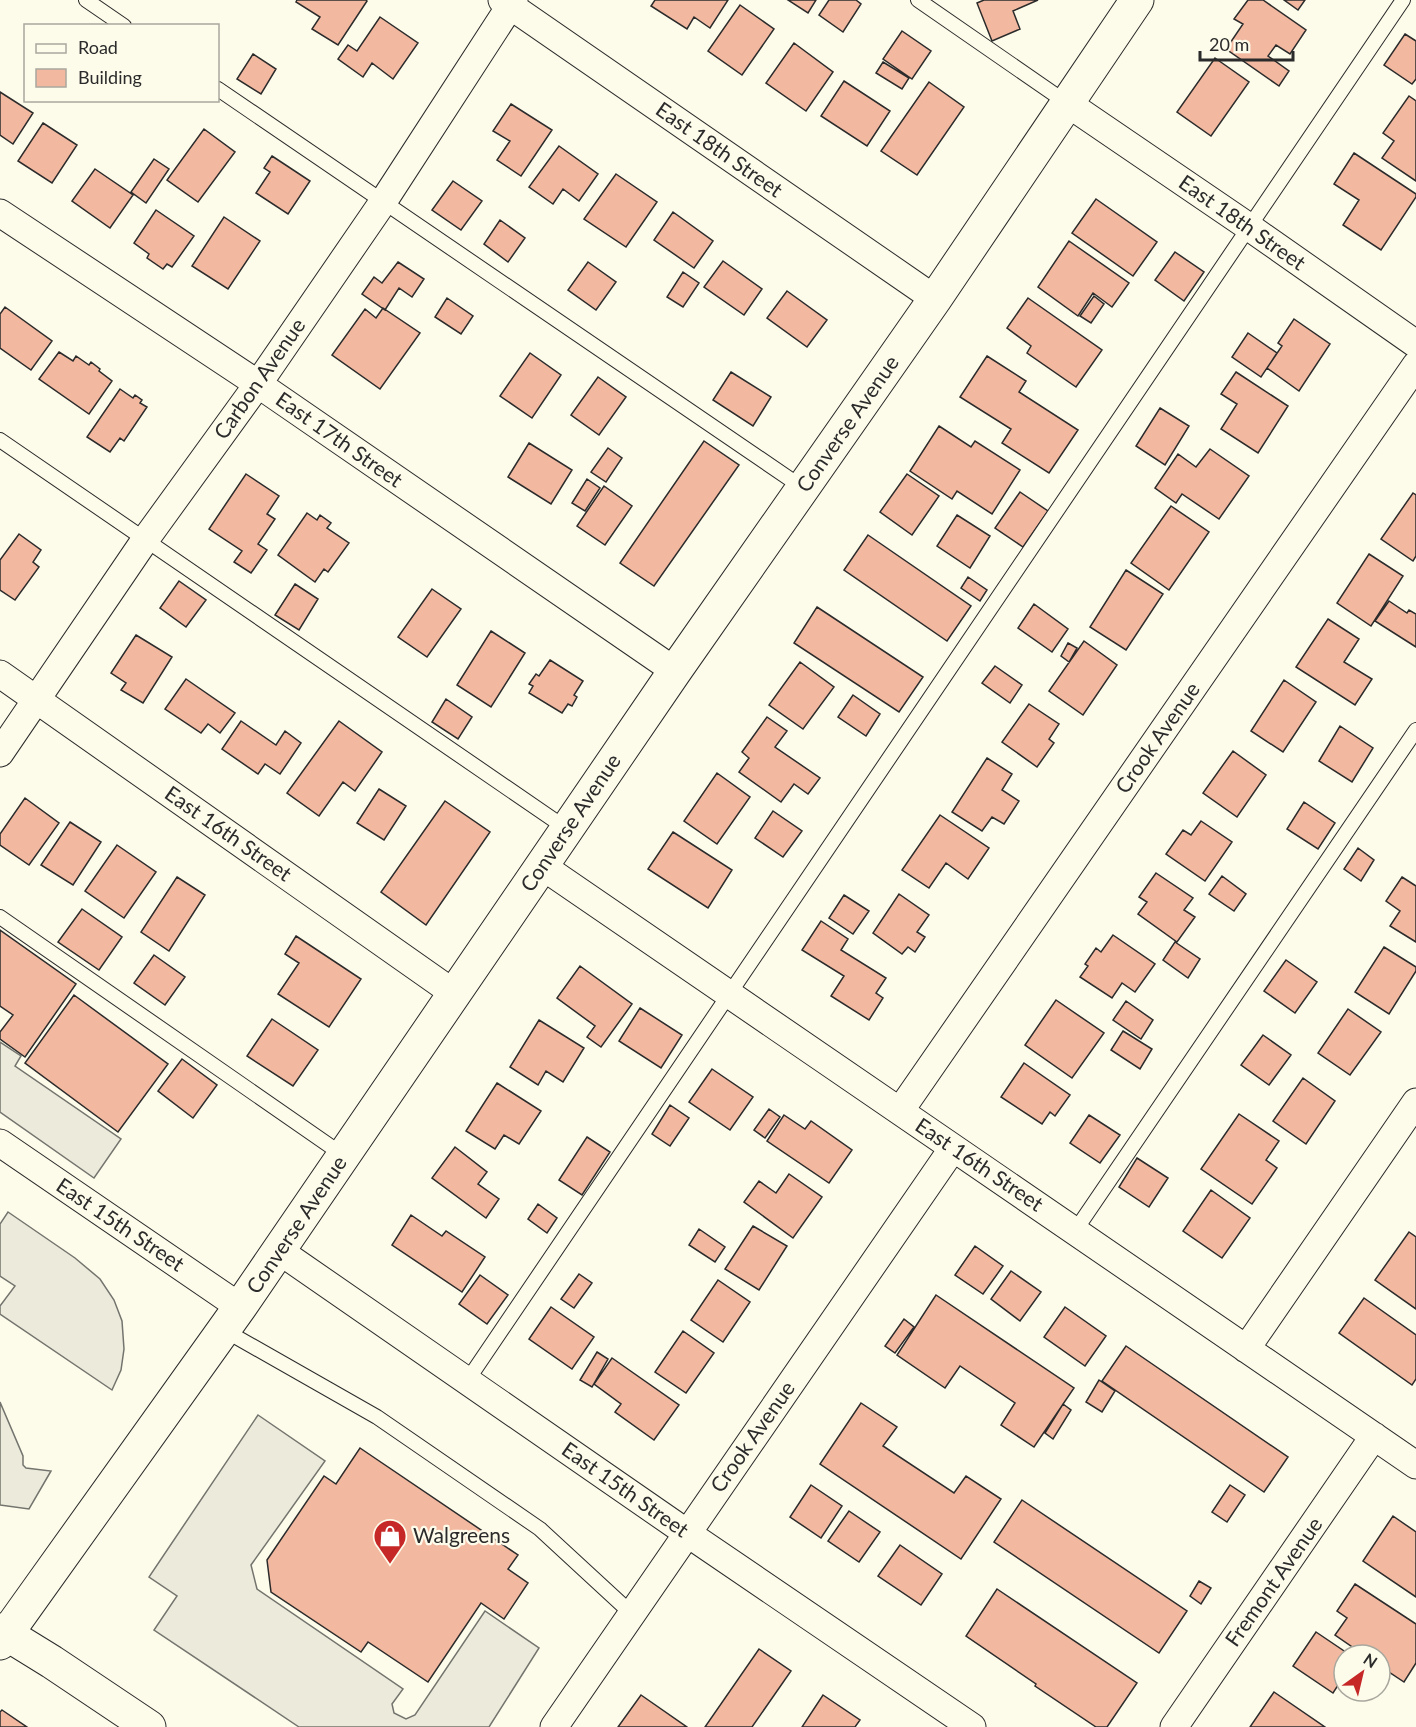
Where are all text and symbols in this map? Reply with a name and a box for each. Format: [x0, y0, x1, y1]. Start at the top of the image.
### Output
legend [24, 24, 219, 102]
scale bar [1200, 24, 1293, 62]
text: 20 m [1209, 33, 1249, 55]
text: Road [78, 36, 118, 58]
text: Building [78, 66, 142, 88]
street label: East 18th Street [652, 96, 788, 202]
street label: East 18th Street [1175, 169, 1311, 275]
street label: Carbon Avenue [208, 313, 310, 443]
street label: Converse Avenue [790, 350, 903, 496]
street label: East 17th Street [272, 386, 408, 492]
street label: Crook Avenue [1109, 677, 1204, 797]
street label: Converse Avenue [514, 749, 625, 896]
street label: East 16th Street [161, 780, 297, 886]
street label: East 16th Street [911, 1112, 1049, 1216]
street label: Converse Avenue [240, 1151, 351, 1298]
street label: East 15th Street [52, 1172, 190, 1276]
street label: Crook Avenue [704, 1376, 799, 1496]
street label: East 15th Street [558, 1436, 694, 1542]
street label: Fremont Avenue [1219, 1512, 1327, 1650]
shop icon: Walgreens [372, 1518, 408, 1565]
place label: Walgreens [413, 1522, 510, 1547]
north arrow [1332, 1643, 1392, 1703]
text: N [1360, 1649, 1381, 1671]

